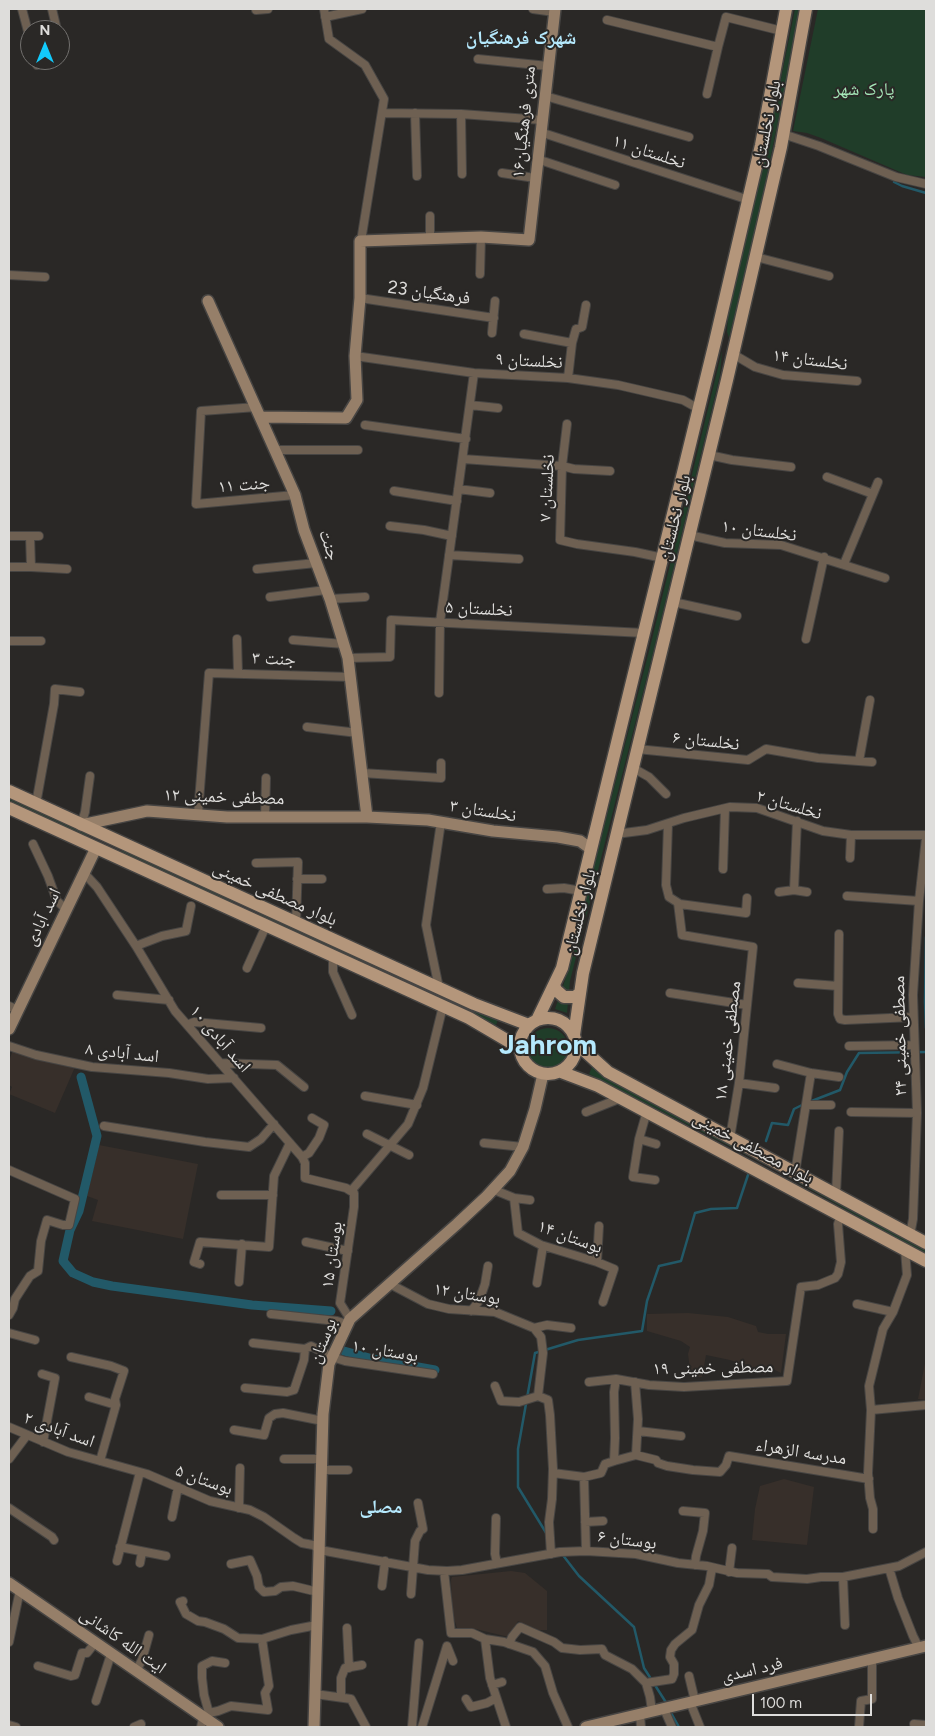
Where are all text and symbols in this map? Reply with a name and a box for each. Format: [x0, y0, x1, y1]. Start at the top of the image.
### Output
north arrow [20, 20, 70, 70]
text: N [40, 22, 50, 39]
district label: شهرک فرهنگیان [466, 27, 576, 49]
street label: ۱۶متری فرهنگیان [507, 65, 541, 179]
street label: بلوار نخلستان [748, 79, 786, 169]
park label: پارک شهر [833, 79, 895, 101]
street label: نخلستان ۱۱ [610, 130, 688, 174]
street label: فرهنگیان 23 [386, 277, 472, 309]
street label: نخلستان ۱۴ [771, 345, 849, 375]
street label: نخلستان ۹ [495, 348, 563, 374]
street label: نخلستان ۷ [534, 454, 560, 522]
street label: جنت ۱۱ [217, 472, 271, 498]
street label: بلوار نخلستان [654, 473, 696, 563]
street label: نخلستان ۱۰ [720, 516, 798, 546]
street label: جنت [313, 527, 345, 563]
street label: نخلستان ۵ [445, 596, 513, 622]
street label: جنت ۳ [252, 647, 296, 671]
street label: نخلستان ۶ [671, 727, 741, 755]
street label: مصطفی خمینی ۱۲ [163, 784, 285, 810]
street label: نخلستان ۲ [754, 785, 824, 825]
street label: نخلستان ۳ [448, 795, 518, 827]
street label: بلوار مصطفی خمینی [210, 857, 340, 931]
street label: بلوار نخلستان [559, 867, 601, 957]
street label: اسد آبادی [20, 885, 66, 949]
street label: مصطفی خمینی ۲۴ [888, 975, 912, 1097]
street label: مصطفی خمینی ۱۸ [710, 980, 746, 1102]
street label: اسد آبادی ۱۰ [185, 1001, 255, 1077]
district label: Jahrom [499, 1029, 597, 1063]
street label: اسد آبادی ۸ [84, 1038, 160, 1068]
street label: بلوار مصطفی خمینی [689, 1107, 817, 1189]
street label: بوستان ۱۴ [535, 1215, 605, 1259]
street label: بوستان ۱۵ [317, 1220, 347, 1290]
street label: ۱۲ بوستان [432, 1278, 502, 1310]
street label: بوستان [304, 1315, 342, 1367]
street label: بوستان ۱۰ [350, 1335, 420, 1367]
street label: مصطفی خمینی ۱۹ [652, 1356, 774, 1380]
street label: اسد آبادی ۲ [21, 1407, 97, 1453]
street label: مدرسه الزهراء [754, 1434, 848, 1470]
street label: بوستان ۵ [172, 1460, 236, 1500]
district label: مصلی [360, 1496, 402, 1518]
street label: بوستان ۶ [596, 1526, 658, 1554]
street label: ایت الله کاشانی [76, 1603, 170, 1679]
street label: فرد اسدی [719, 1652, 785, 1688]
scale bar [755, 1684, 875, 1716]
text: 100 m [760, 1694, 802, 1712]

